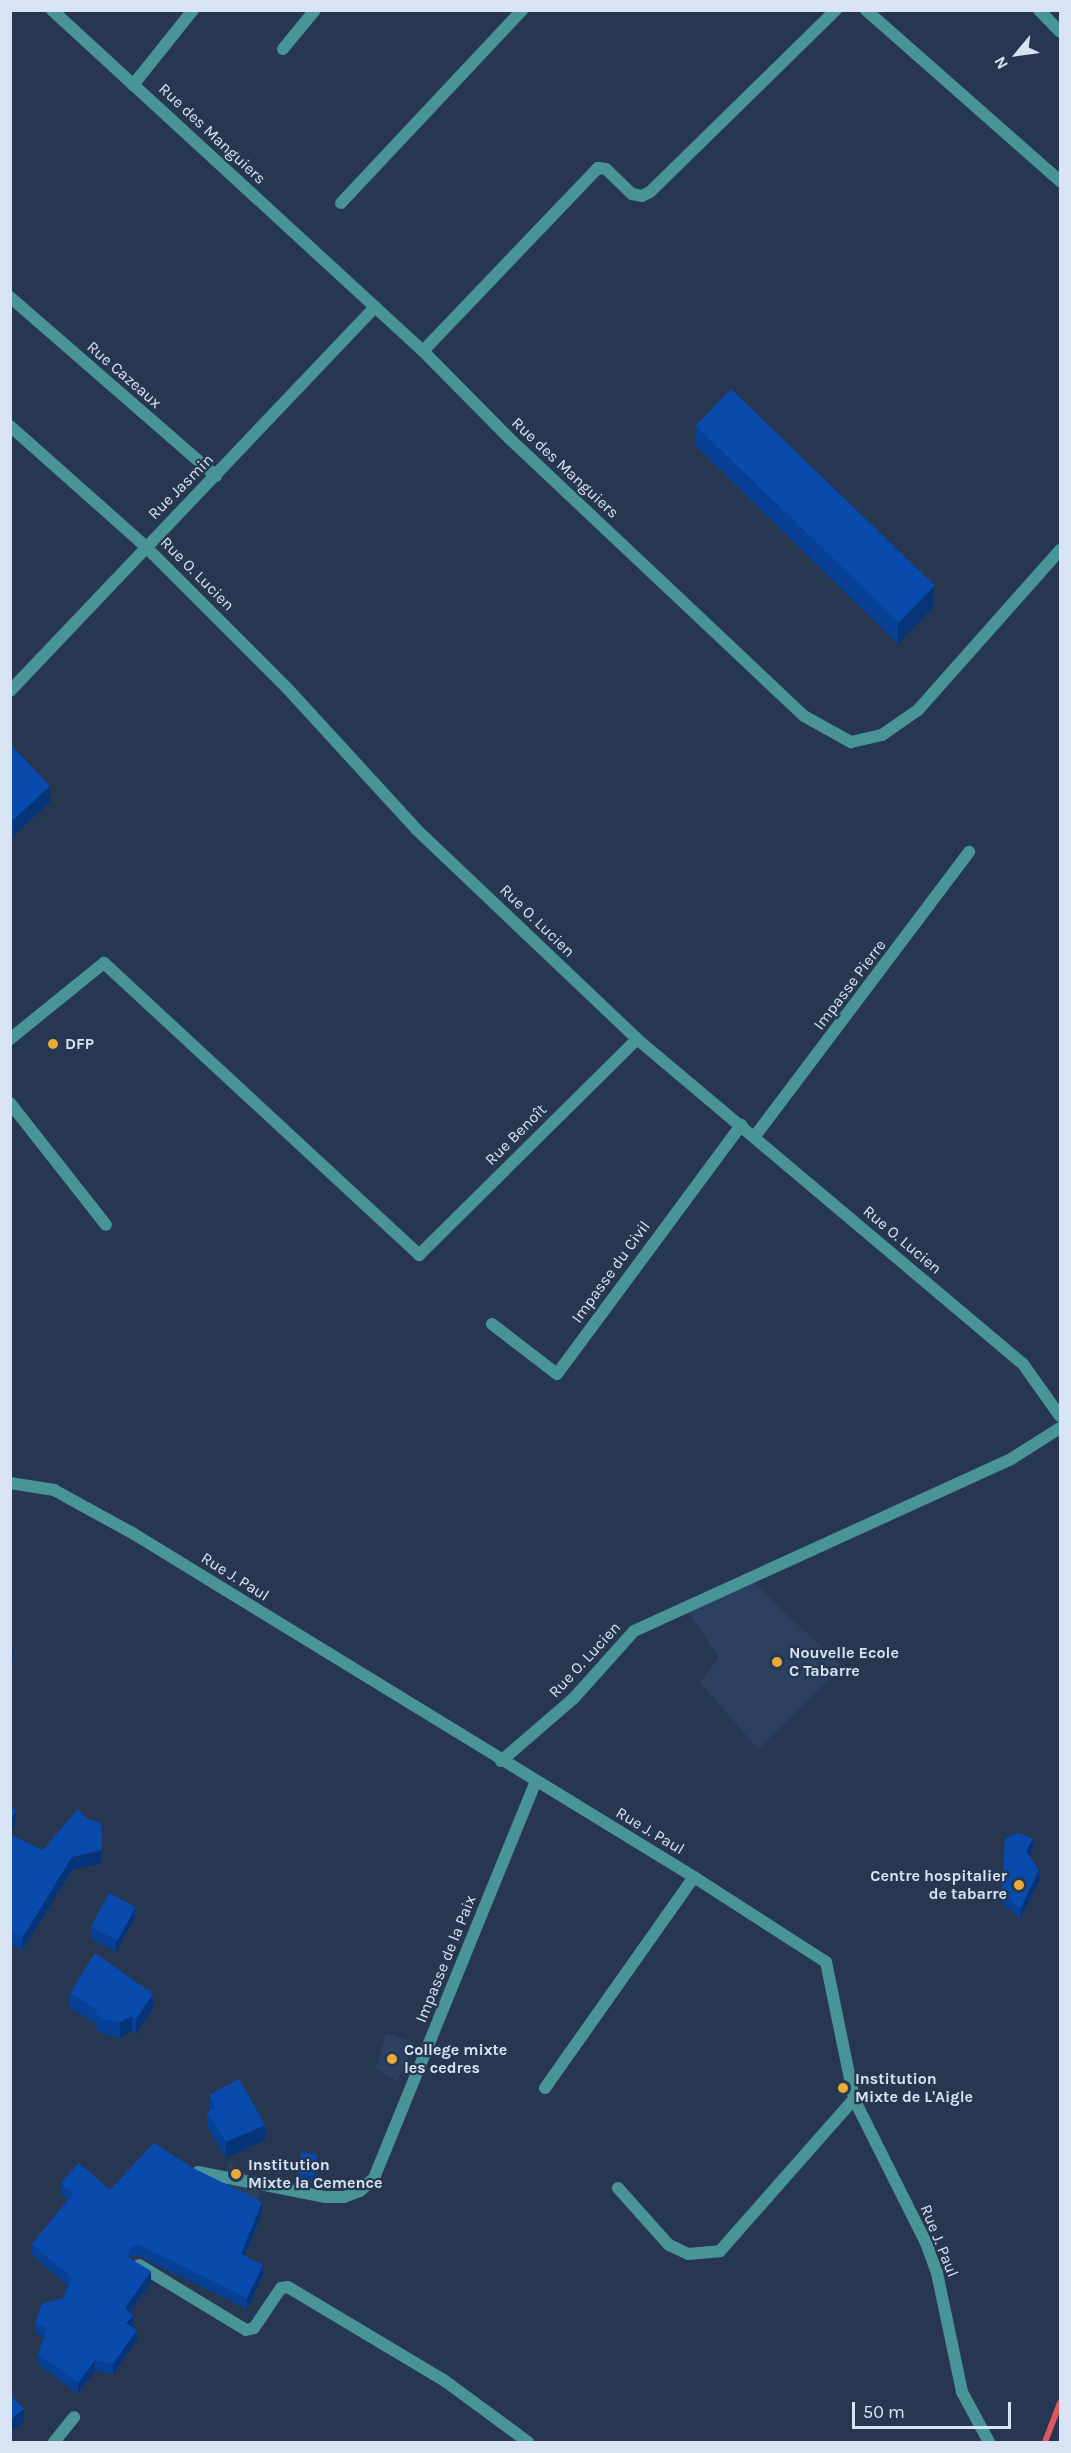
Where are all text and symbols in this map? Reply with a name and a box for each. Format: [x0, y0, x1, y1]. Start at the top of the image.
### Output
north arrow [987, 24, 1047, 84]
text: N [990, 53, 1012, 73]
street label: Rue des Manguiers [155, 79, 269, 189]
street label: Rue Cazeaux [83, 337, 165, 413]
street label: Rue des Manguiers [508, 413, 622, 523]
street label: Rue Jasmin [144, 450, 218, 524]
street label: Rue O. Lucien [156, 533, 238, 615]
street label: Rue O. Lucien [496, 881, 578, 961]
street label: Impasse Pierre [810, 936, 890, 1034]
place label: DFP [65, 1034, 94, 1054]
marker: DFP [46, 1037, 60, 1051]
street label: Rue Benoît [481, 1100, 551, 1170]
street label: Rue O. Lucien [859, 1202, 945, 1278]
street label: Impasse du Civil [568, 1217, 654, 1327]
street label: Rue J. Paul [197, 1549, 273, 1605]
street label: Rue O. Lucien [545, 1618, 625, 1702]
place label: Nouvelle Ecole C Tabarre [789, 1643, 899, 1681]
marker: Nouvelle Ecole C Tabarre [770, 1655, 784, 1669]
street label: Rue J. Paul [612, 1803, 688, 1859]
place label: Centre hospitalier de tabarre [870, 1866, 1007, 1904]
marker: Centre hospitalier de tabarre [1012, 1878, 1026, 1892]
street label: Impasse de la Paix [412, 1893, 480, 2025]
place label: College mixte les cedres [404, 2040, 507, 2078]
marker: College mixte les cedres [385, 2052, 399, 2066]
place label: Institution Mixte de L'Aigle [855, 2069, 973, 2107]
marker: Institution Mixte de L'Aigle [836, 2081, 850, 2095]
place label: Institution Mixte la Cemence [248, 2155, 382, 2193]
marker: Institution Mixte la Cemence [229, 2167, 243, 2181]
street label: Rue J. Paul [916, 2202, 962, 2280]
scale bar [855, 2390, 1014, 2428]
text: 50 m [863, 2401, 905, 2423]

